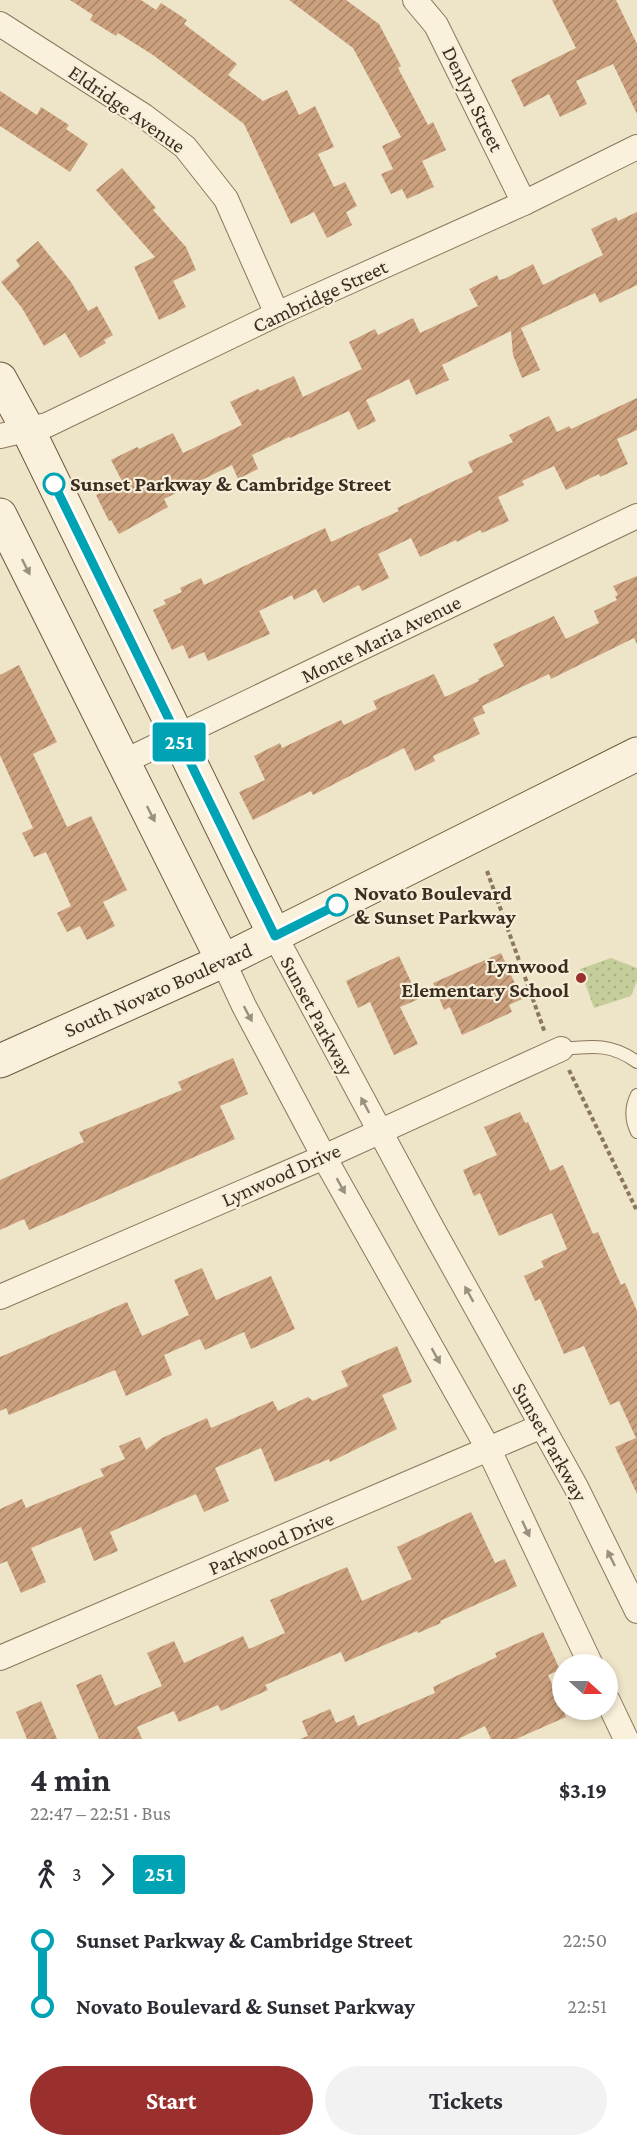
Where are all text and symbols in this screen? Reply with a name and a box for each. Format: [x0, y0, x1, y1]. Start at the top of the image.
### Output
street label: Denlyn Street [437, 42, 509, 156]
street label: Eldridge Avenue [64, 60, 190, 158]
street label: Cambridge Street [249, 254, 392, 338]
place label: Sunset Parkway & Cambridge Street [70, 472, 392, 496]
marker: Sunset Parkway & Cambridge Street [43, 473, 65, 495]
one-way arrow [21, 558, 31, 576]
street label: Monte Maria Avenue [297, 590, 465, 688]
line badge: 251 [144, 722, 213, 762]
text: 251 [165, 730, 193, 754]
one-way arrow [146, 805, 156, 822]
place label: Novato Boulevard & Sunset Parkway [354, 881, 517, 929]
marker: Novato Boulevard & Sunset Parkway [326, 894, 348, 916]
street label: South Novato Boulevard [60, 938, 256, 1042]
street label: Sunset Parkway [275, 952, 359, 1080]
place label: Lynwood Elementary School [401, 954, 570, 1002]
marker: Lynwood Elementary School [574, 971, 588, 985]
one-way arrow [243, 1006, 253, 1023]
one-way arrow [360, 1096, 370, 1113]
street label: Lynwood Drive [218, 1138, 344, 1212]
one-way arrow [336, 1178, 346, 1195]
one-way arrow [464, 1285, 474, 1302]
one-way arrow [431, 1348, 441, 1365]
street label: Sunset Parkway [507, 1378, 593, 1506]
street label: Parkwood Drive [205, 1506, 337, 1580]
one-way arrow [522, 1520, 531, 1537]
one-way arrow [606, 1550, 616, 1567]
north arrow [552, 1654, 618, 1720]
map controls [552, 1654, 618, 1720]
text: 4 min [30, 1761, 111, 1798]
text: $3.19 [559, 1778, 607, 1803]
text: 22:47 – 22:51 · Bus [30, 1802, 171, 1824]
icon: walk [30, 1858, 63, 1891]
icon: forward [91, 1858, 124, 1891]
text: 251 [145, 1862, 173, 1886]
text: 3 [72, 1863, 82, 1885]
text: Sunset Parkway & Cambridge Street [76, 1928, 412, 1953]
text: 22:50 [563, 1929, 607, 1951]
text: Novato Boulevard & Sunset Parkway [76, 1994, 415, 2019]
text: 22:51 [567, 1995, 607, 2017]
button: Start [30, 2066, 313, 2135]
button: Tickets [325, 2066, 607, 2135]

